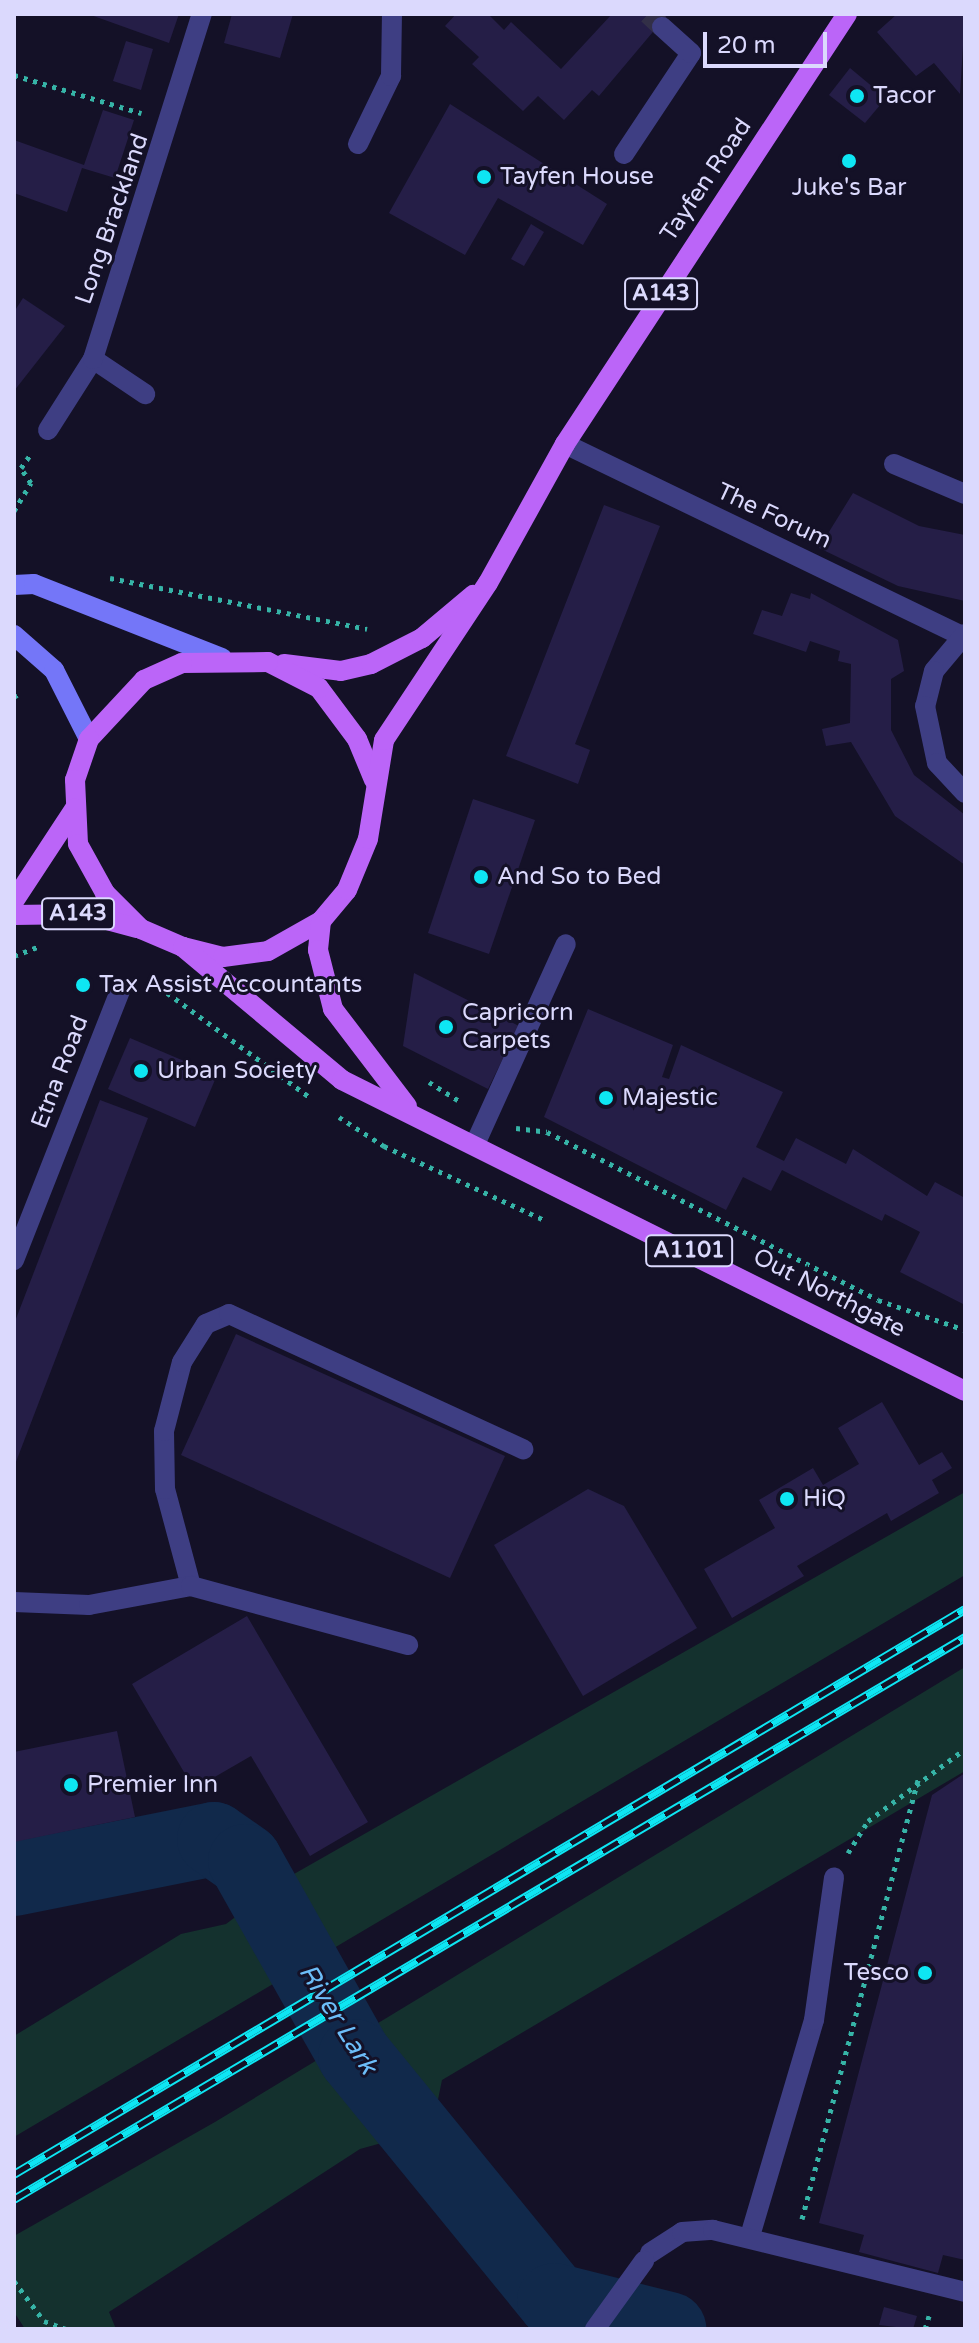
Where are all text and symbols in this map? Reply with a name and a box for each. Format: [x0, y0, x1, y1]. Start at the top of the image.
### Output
scale bar [707, 16, 831, 66]
text: 20 m [717, 31, 775, 60]
place label: Tacor [873, 82, 936, 110]
marker: Tacor [848, 87, 866, 105]
street label: Tayfen Road [654, 113, 758, 247]
street label: Long Brackland [69, 130, 155, 308]
marker: Juke's Bar [840, 152, 858, 170]
place label: Tayfen House [500, 163, 654, 191]
marker: Tayfen House [475, 168, 493, 186]
place label: Juke's Bar [792, 174, 906, 202]
road number: A143 [623, 276, 699, 312]
street label: The Forum [712, 477, 836, 555]
place label: And So to Bed [497, 863, 661, 891]
marker: And So to Bed [472, 868, 490, 886]
road number: A143 [40, 896, 116, 932]
place label: Tax Assist Accountants [99, 971, 362, 999]
marker: Tax Assist Accountants [74, 976, 92, 994]
place label: Capricorn Carpets [462, 999, 574, 1055]
street label: Etna Road [25, 1011, 95, 1133]
marker: Capricorn Carpets [437, 1018, 455, 1036]
place label: Urban Society [157, 1057, 317, 1085]
marker: Urban Society [132, 1062, 150, 1080]
place label: Majestic [622, 1084, 718, 1112]
marker: Majestic [597, 1089, 615, 1107]
road number: A1101 [645, 1233, 733, 1269]
street label: Out Northgate [748, 1242, 910, 1344]
place label: HiQ [803, 1485, 846, 1513]
marker: HiQ [778, 1490, 796, 1508]
place label: Premier Inn [87, 1771, 218, 1799]
marker: Premier Inn [62, 1776, 80, 1794]
water label: River Lark [292, 1958, 384, 2080]
place label: Tesco [844, 1959, 909, 1987]
marker: Tesco [916, 1964, 934, 1982]

